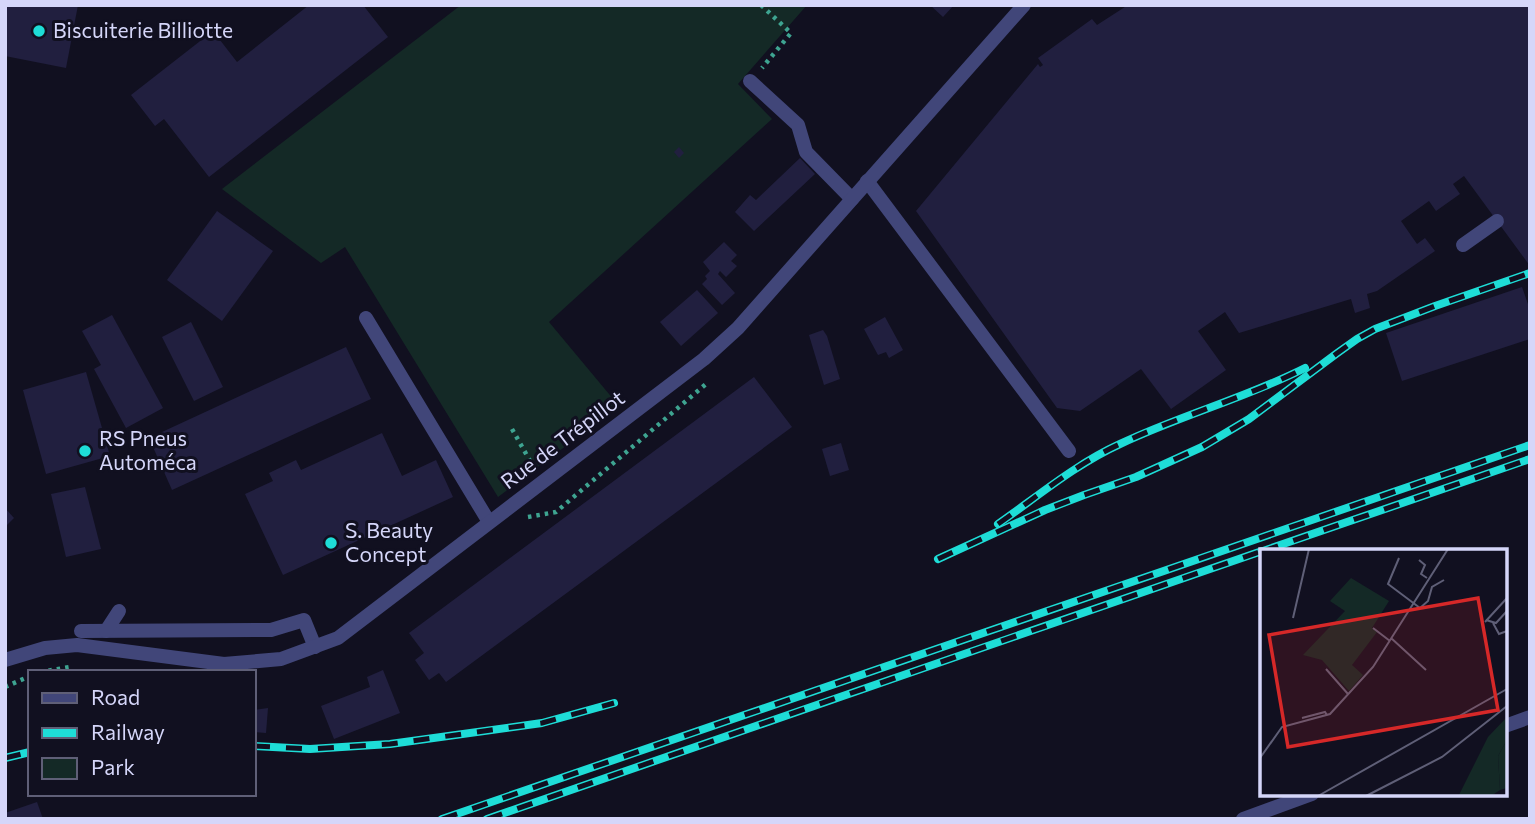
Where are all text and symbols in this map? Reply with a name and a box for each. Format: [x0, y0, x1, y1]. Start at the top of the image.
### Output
place label: Biscuiterie Billiotte [53, 17, 233, 42]
marker: Biscuiterie Billiotte [31, 23, 47, 39]
street label: Rue de Trépillot [495, 384, 629, 493]
place label: RS Pneus Automéca [99, 425, 197, 474]
marker: RS Pneus Automéca [77, 443, 93, 459]
place label: S. Beauty Concept [345, 517, 433, 566]
marker: S. Beauty Concept [323, 535, 339, 551]
inset map [1260, 549, 1507, 796]
legend [28, 670, 256, 796]
text: Road [91, 684, 140, 709]
text: Railway [91, 719, 165, 744]
text: Park [91, 754, 135, 779]

